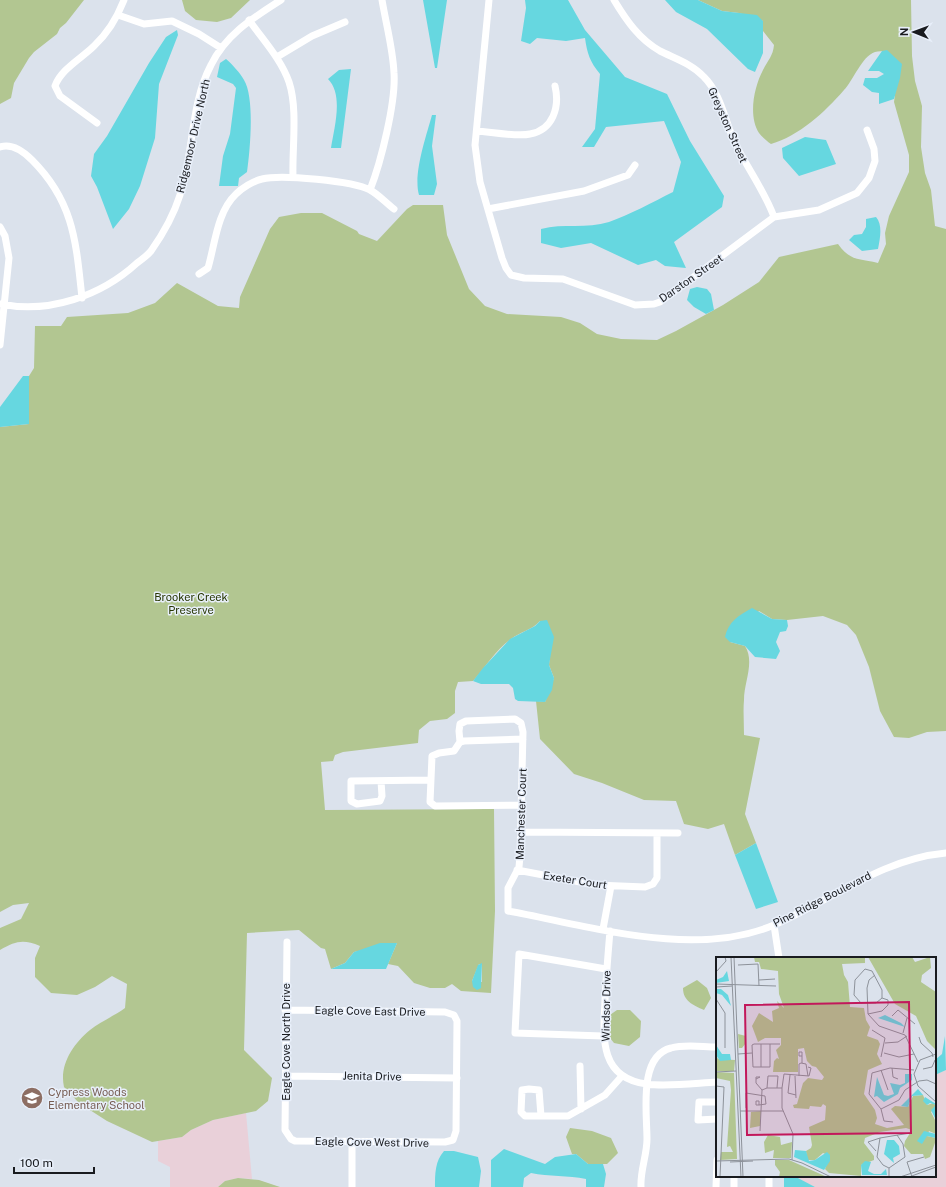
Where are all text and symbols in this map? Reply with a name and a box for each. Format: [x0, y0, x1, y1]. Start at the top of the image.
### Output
north arrow [894, 12, 934, 52]
text: N [898, 27, 910, 36]
street label: Ridgemoor Drive North [174, 78, 212, 194]
street label: Greyston Street [706, 85, 750, 165]
street label: Darston Street [657, 252, 725, 304]
park label: Brooker Creek Preserve [154, 591, 228, 616]
street label: Manchester Court [513, 768, 529, 860]
street label: Exeter Court [542, 869, 608, 891]
street label: Pine Ridge Boulevard [771, 869, 873, 929]
inset map [716, 957, 936, 1177]
street label: Windsor Drive [599, 970, 613, 1042]
street label: Eagle Cove North Drive [280, 983, 292, 1101]
street label: Eagle Cove East Drive [314, 1004, 426, 1018]
street label: Jenita Drive [342, 1069, 402, 1083]
school or university icon: Cypress Woods Elementary School [19, 1085, 45, 1111]
place label: Cypress Woods Elementary School [48, 1086, 145, 1111]
street label: Eagle Cove West Drive [315, 1135, 429, 1149]
scale bar [14, 1149, 94, 1175]
text: 100 m [20, 1156, 53, 1170]

